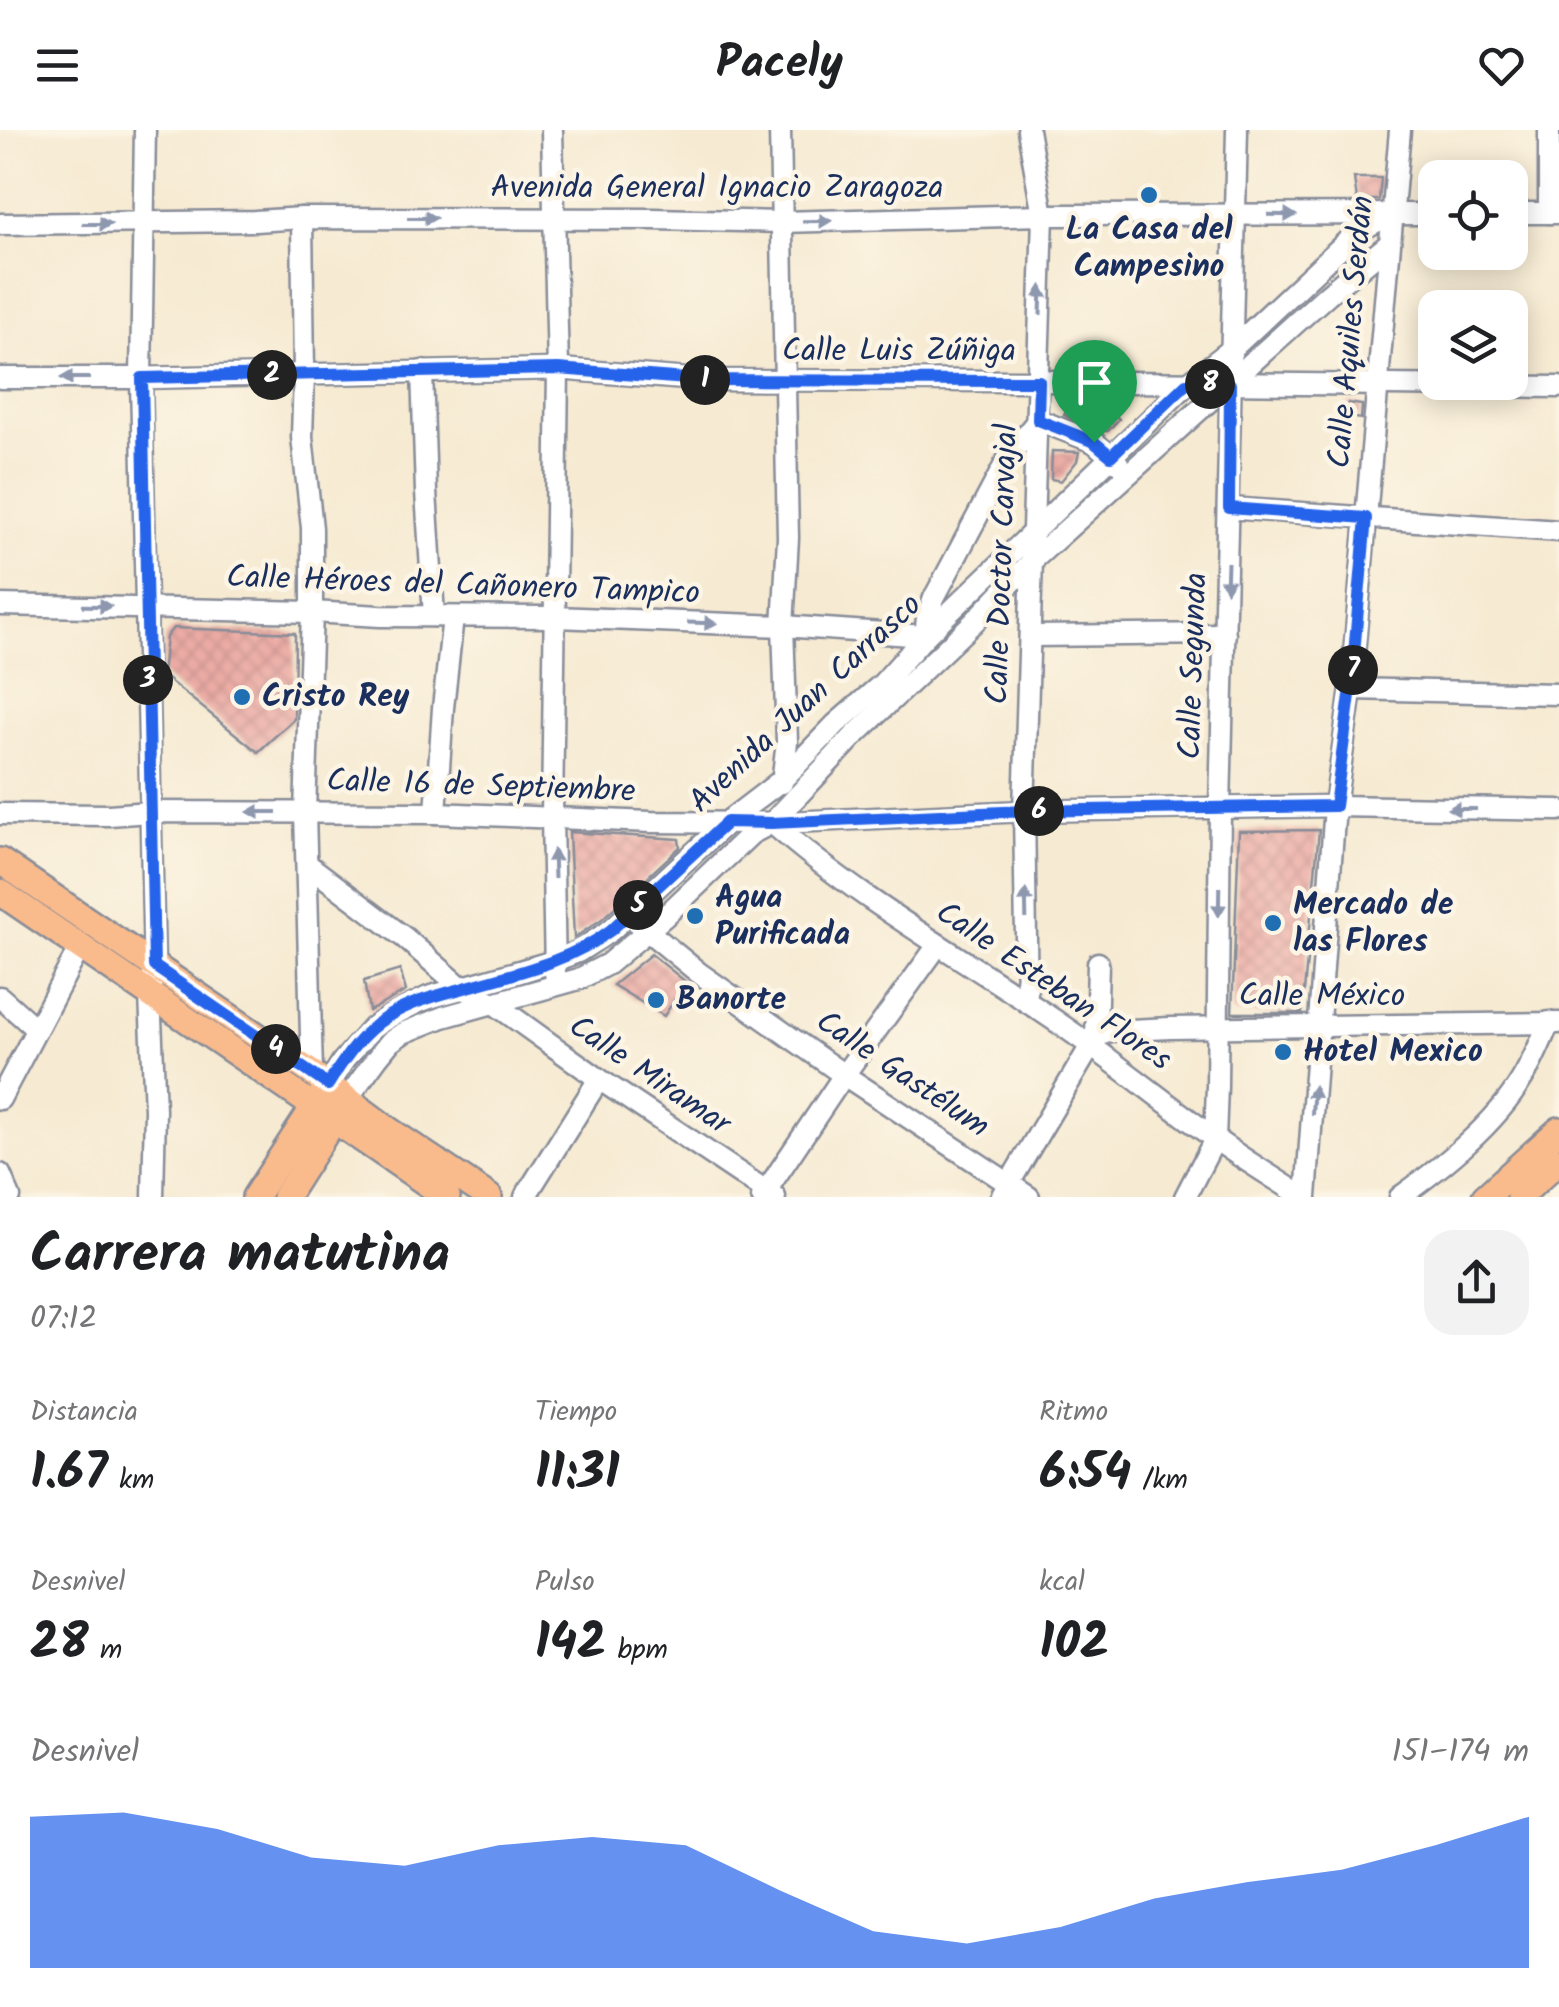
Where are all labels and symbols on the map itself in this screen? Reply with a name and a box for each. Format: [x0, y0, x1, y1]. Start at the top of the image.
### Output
street label: Avenida General Ignacio Zaragoza [490, 163, 944, 214]
marker: La Casa del Campesino [1138, 184, 1160, 206]
street label: Calle Aquiles Serdán [1315, 194, 1389, 470]
place label: La Casa del Campesino [1065, 205, 1233, 293]
one-way arrow [1267, 207, 1299, 223]
one-way arrow [407, 210, 439, 226]
one-way arrow [802, 212, 834, 228]
one-way arrow [82, 216, 114, 232]
one-way arrow [1034, 283, 1050, 315]
street label: Calle Luis Zúñiga [782, 326, 1016, 377]
pin [1052, 340, 1137, 443]
pin: 2 [247, 350, 297, 400]
pin: 1 [680, 355, 730, 405]
pin: 8 [1185, 359, 1235, 409]
one-way arrow [58, 370, 90, 386]
street label: Calle Doctor Carvajal [973, 423, 1033, 705]
street label: Calle Héroes del Cañonero Tampico [225, 552, 701, 620]
one-way arrow [1219, 562, 1235, 594]
street label: Calle Segunda [1165, 572, 1223, 760]
street label: Avenida Juan Carrasco [678, 582, 934, 826]
one-way arrow [82, 599, 114, 615]
one-way arrow [687, 616, 719, 632]
pin: 7 [1328, 645, 1378, 695]
pin: 3 [123, 655, 173, 705]
place label: Cristo Rey [262, 672, 410, 723]
marker: Cristo Rey [231, 686, 253, 708]
street label: Calle 16 de Septiembre [326, 756, 636, 818]
pin: 6 [1014, 786, 1064, 836]
one-way arrow [1445, 801, 1477, 817]
one-way arrow [246, 804, 278, 820]
one-way arrow [545, 847, 561, 879]
place label: Agua Purificada [715, 873, 850, 961]
pin: 5 [613, 880, 663, 930]
place label: Mercado de las Flores [1293, 880, 1454, 968]
one-way arrow [1211, 887, 1227, 919]
one-way arrow [1017, 888, 1033, 920]
street label: Calle Esteban Flores [924, 889, 1182, 1085]
marker: Agua Purificada [684, 905, 706, 927]
marker: Mercado de las Flores [1262, 912, 1284, 934]
street label: Calle México [1239, 971, 1405, 1022]
place label: Banorte [676, 975, 787, 1026]
marker: Banorte [645, 989, 667, 1011]
street label: Calle Gastélum [805, 998, 999, 1152]
street label: Calle Miramar [557, 1003, 743, 1151]
pin: 4 [251, 1024, 301, 1074]
place label: Hotel Mexico [1303, 1027, 1483, 1078]
marker: Hotel Mexico [1272, 1041, 1294, 1063]
one-way arrow [1305, 1083, 1321, 1115]

